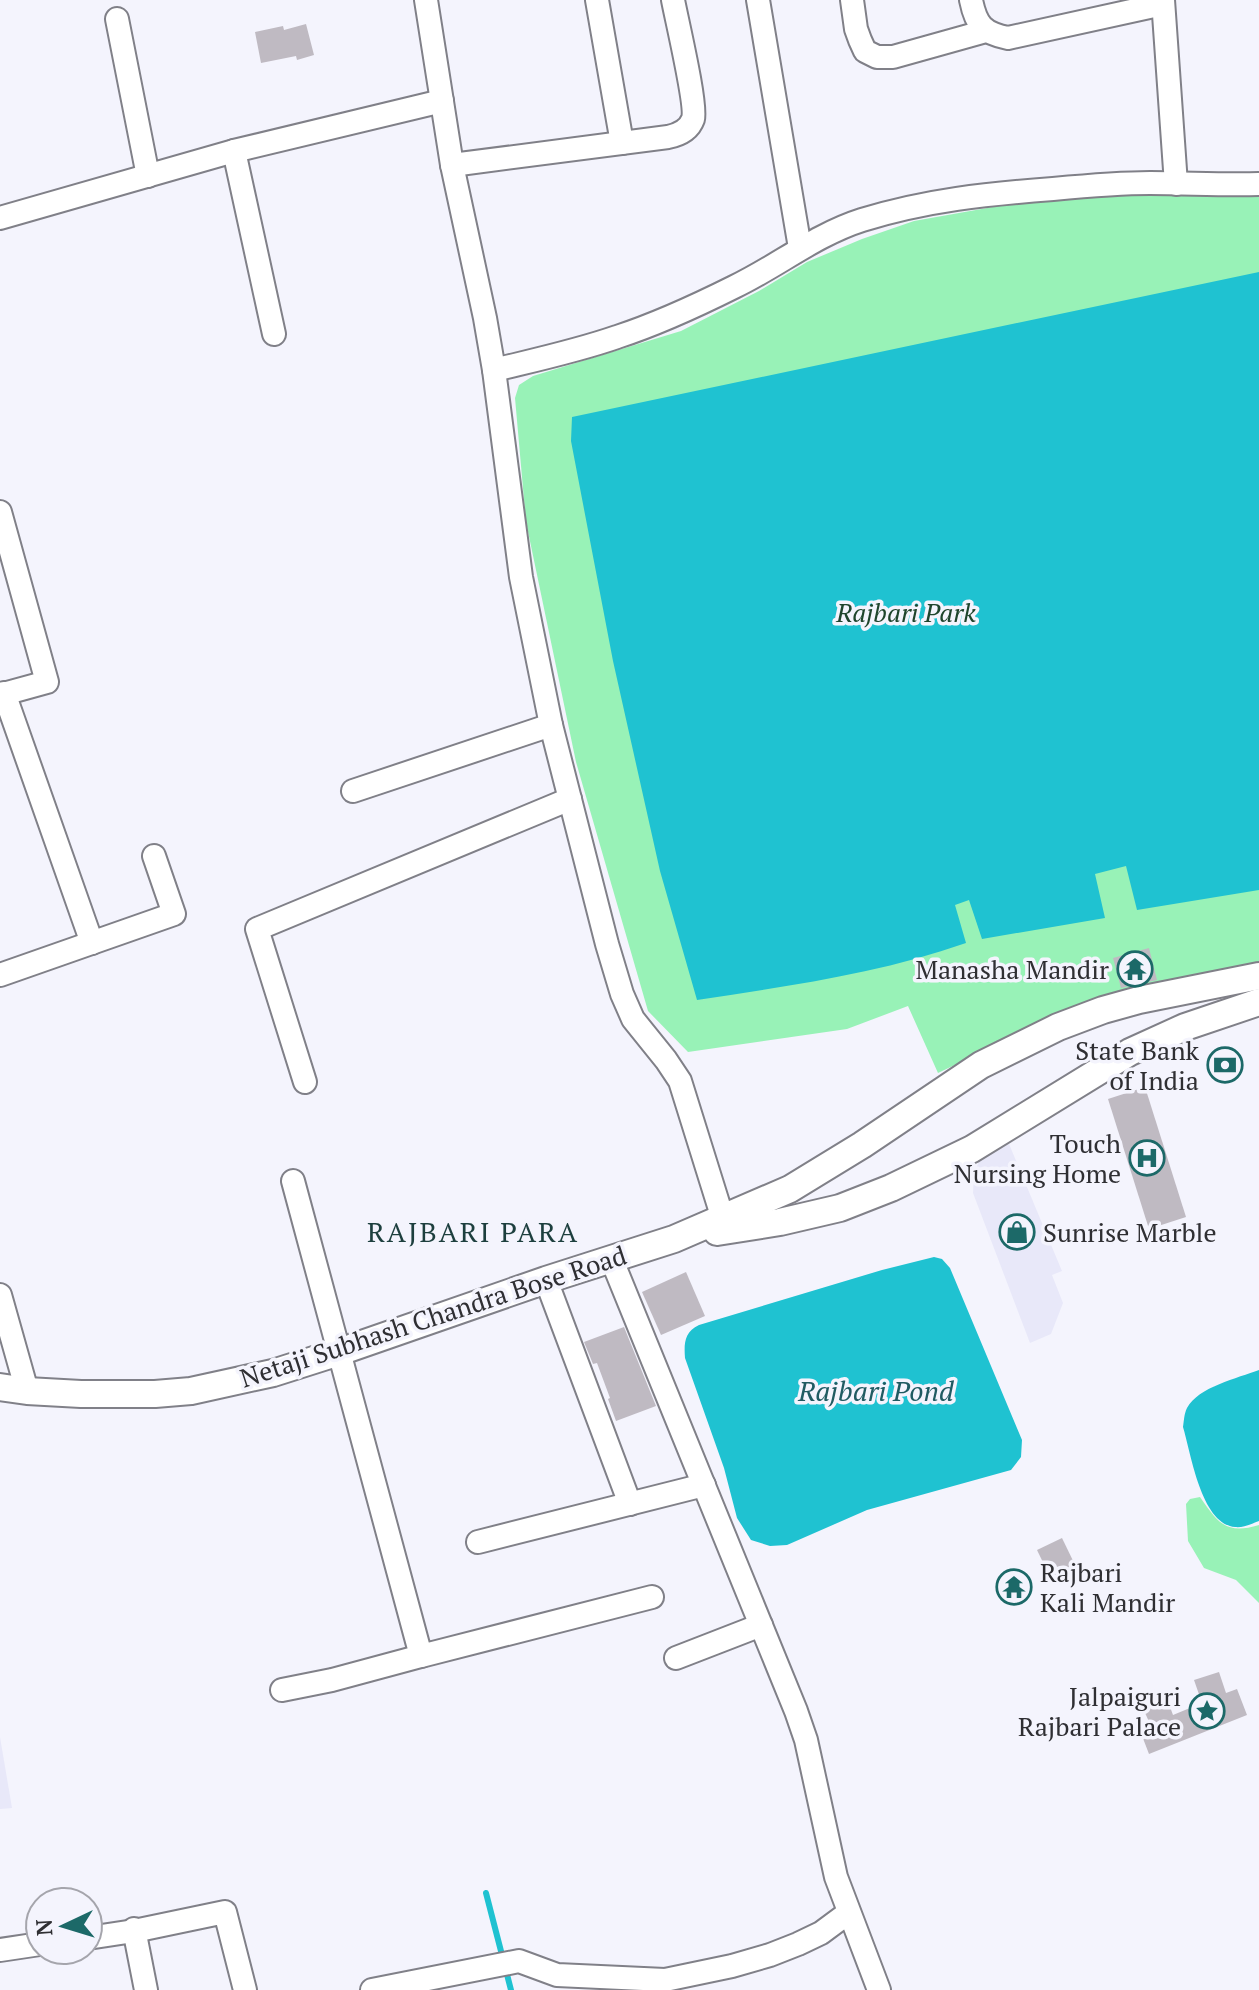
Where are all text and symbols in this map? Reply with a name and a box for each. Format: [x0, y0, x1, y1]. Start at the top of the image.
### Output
park label: Rajbari Park [835, 595, 976, 629]
temple icon: Manasha Mandir [1116, 950, 1154, 988]
place label: Manasha Mandir [915, 952, 1109, 986]
place label: State Bank of India [1075, 1033, 1200, 1097]
bank icon: State Bank of India [1206, 1046, 1244, 1084]
place label: Touch Nursing Home [954, 1126, 1121, 1190]
hospital icon: Touch Nursing Home [1128, 1139, 1166, 1177]
district label: RAJBARI PARA [367, 1213, 579, 1250]
shop icon: Sunrise Marble [998, 1213, 1036, 1251]
place label: Sunrise Marble [1043, 1215, 1217, 1249]
street label: Netaji Subhash Chandra Bose Road [236, 1237, 630, 1395]
water label: Rajbari Pond [797, 1372, 955, 1409]
place label: Rajbari Kali Mandir [1040, 1555, 1175, 1619]
temple icon: Rajbari Kali Mandir [995, 1568, 1033, 1606]
place label: Jalpaiguri Rajbari Palace [1018, 1679, 1181, 1743]
place icon: Jalpaiguri Rajbari Palace [1188, 1692, 1226, 1730]
north arrow [24, 1886, 104, 1966]
text: N [28, 1918, 59, 1937]

